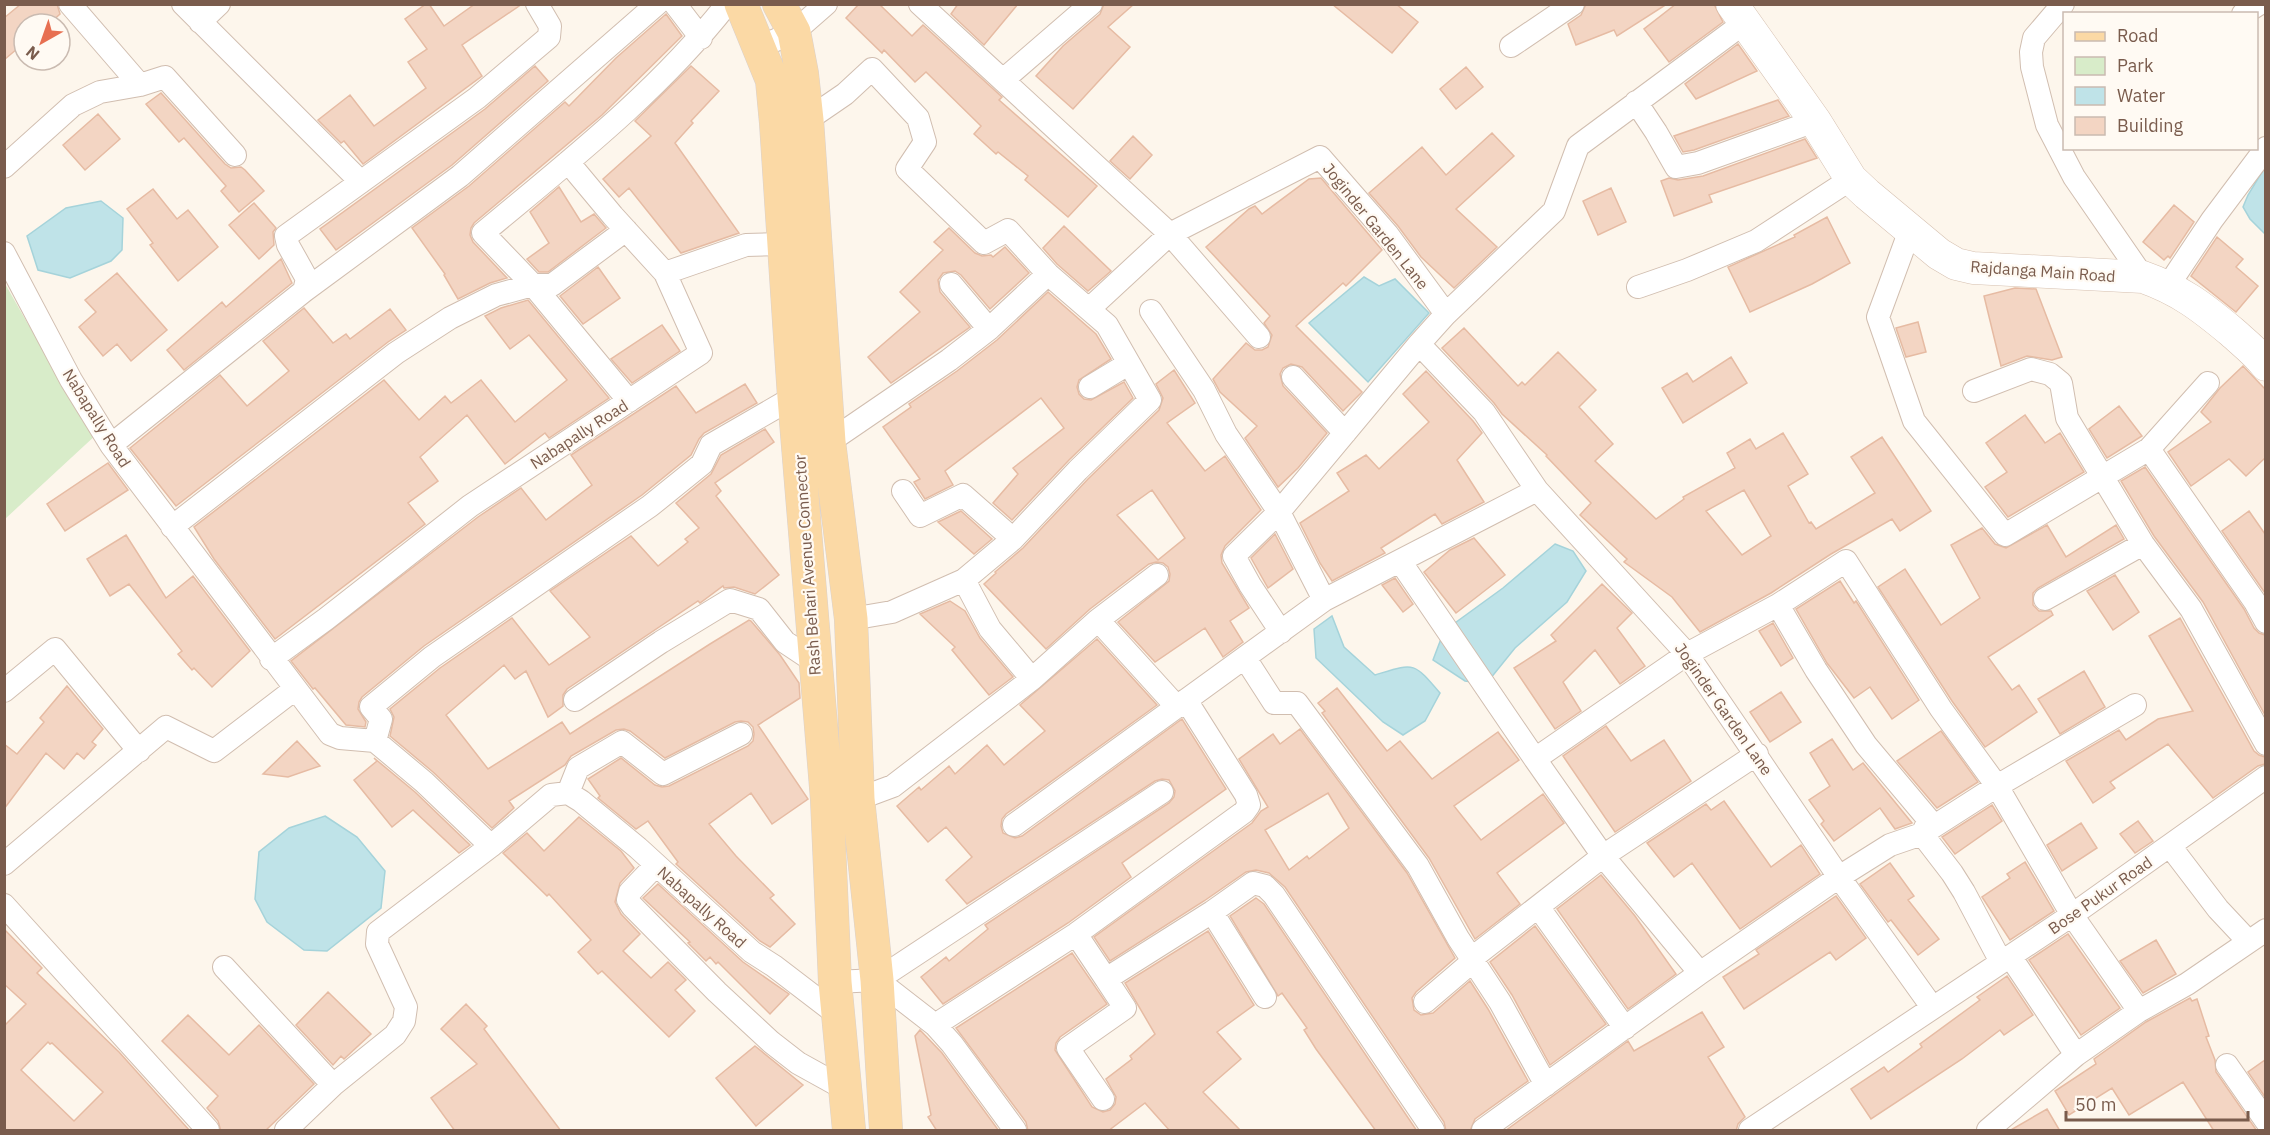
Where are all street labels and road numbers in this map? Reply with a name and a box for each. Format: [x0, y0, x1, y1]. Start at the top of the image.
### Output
street label: Joginder Garden Lane [1319, 159, 1433, 294]
street label: Rajdanga Main Road [1970, 256, 2116, 286]
street label: Nabapally Road [59, 365, 135, 471]
street label: Nabapally Road [526, 395, 632, 473]
street label: Rash Behari Avenue Connector [789, 454, 825, 676]
street label: Joginder Garden Lane [1671, 639, 1777, 779]
street label: Bose Pukur Road [2044, 852, 2156, 938]
street label: Nabapally Road [654, 862, 750, 952]

